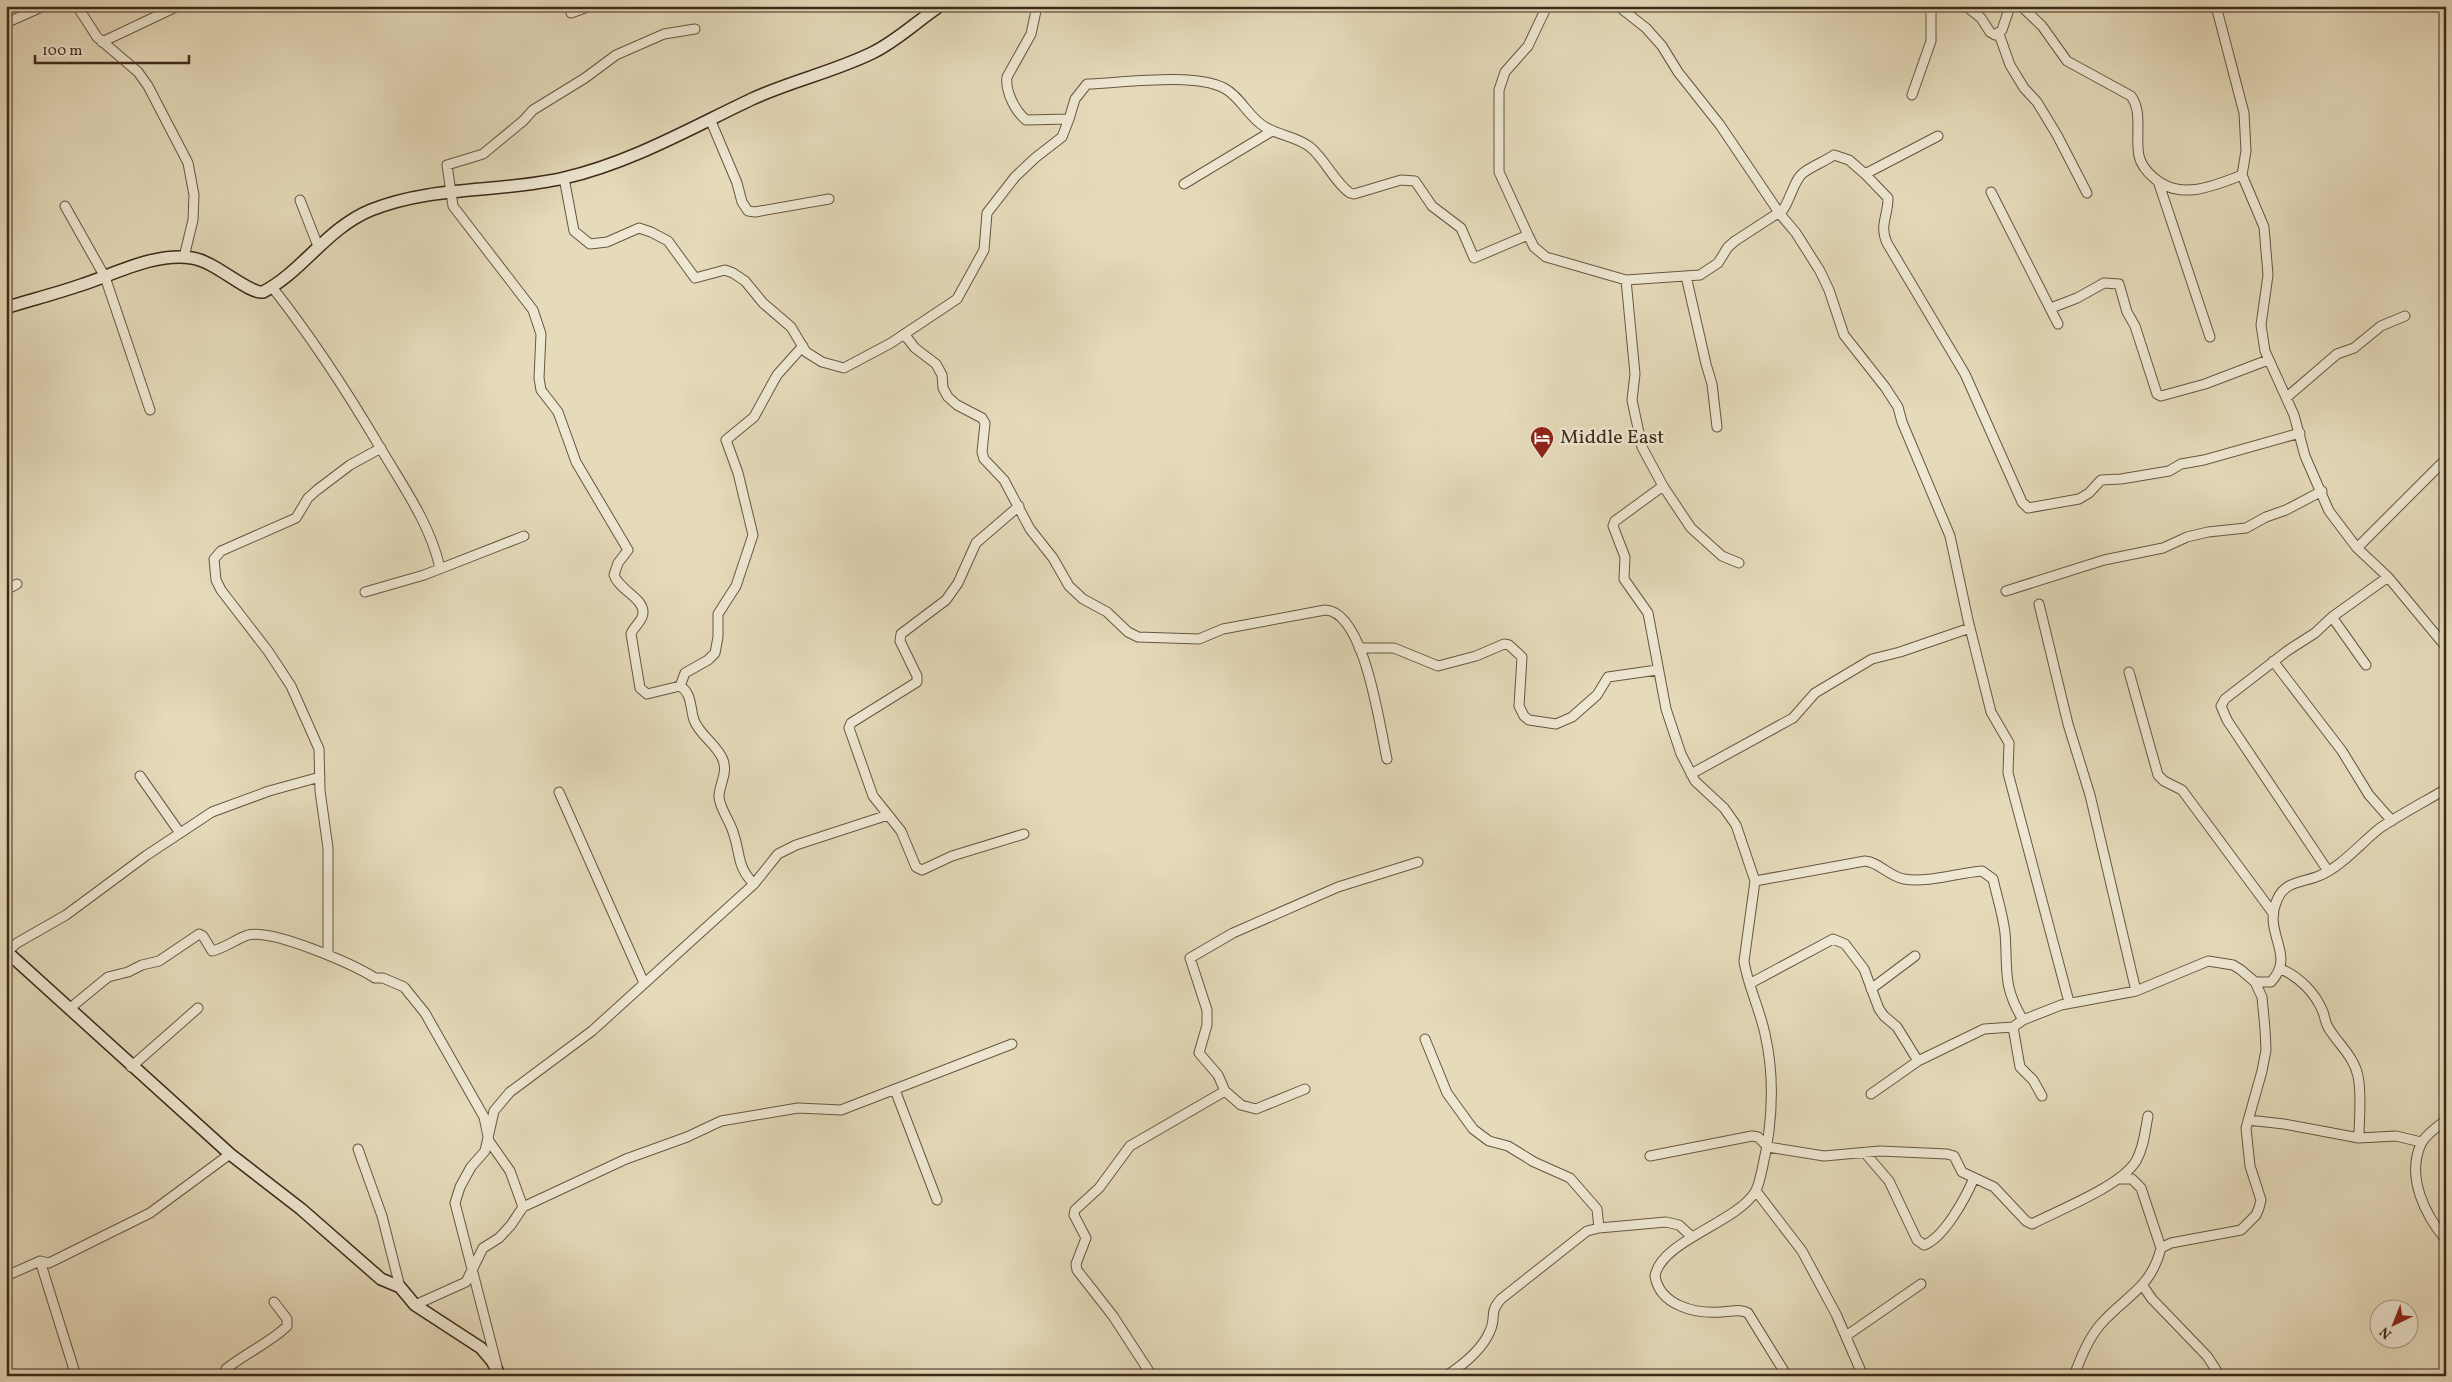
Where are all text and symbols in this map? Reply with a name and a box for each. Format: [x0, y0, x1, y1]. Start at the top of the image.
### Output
scale bar [35, 32, 189, 64]
text: 100 m [42, 41, 82, 62]
place label: Middle East [1560, 424, 1664, 452]
hotel icon: Middle East [1529, 425, 1555, 459]
north arrow [2370, 1300, 2420, 1350]
text: N [2376, 1322, 2396, 1343]

